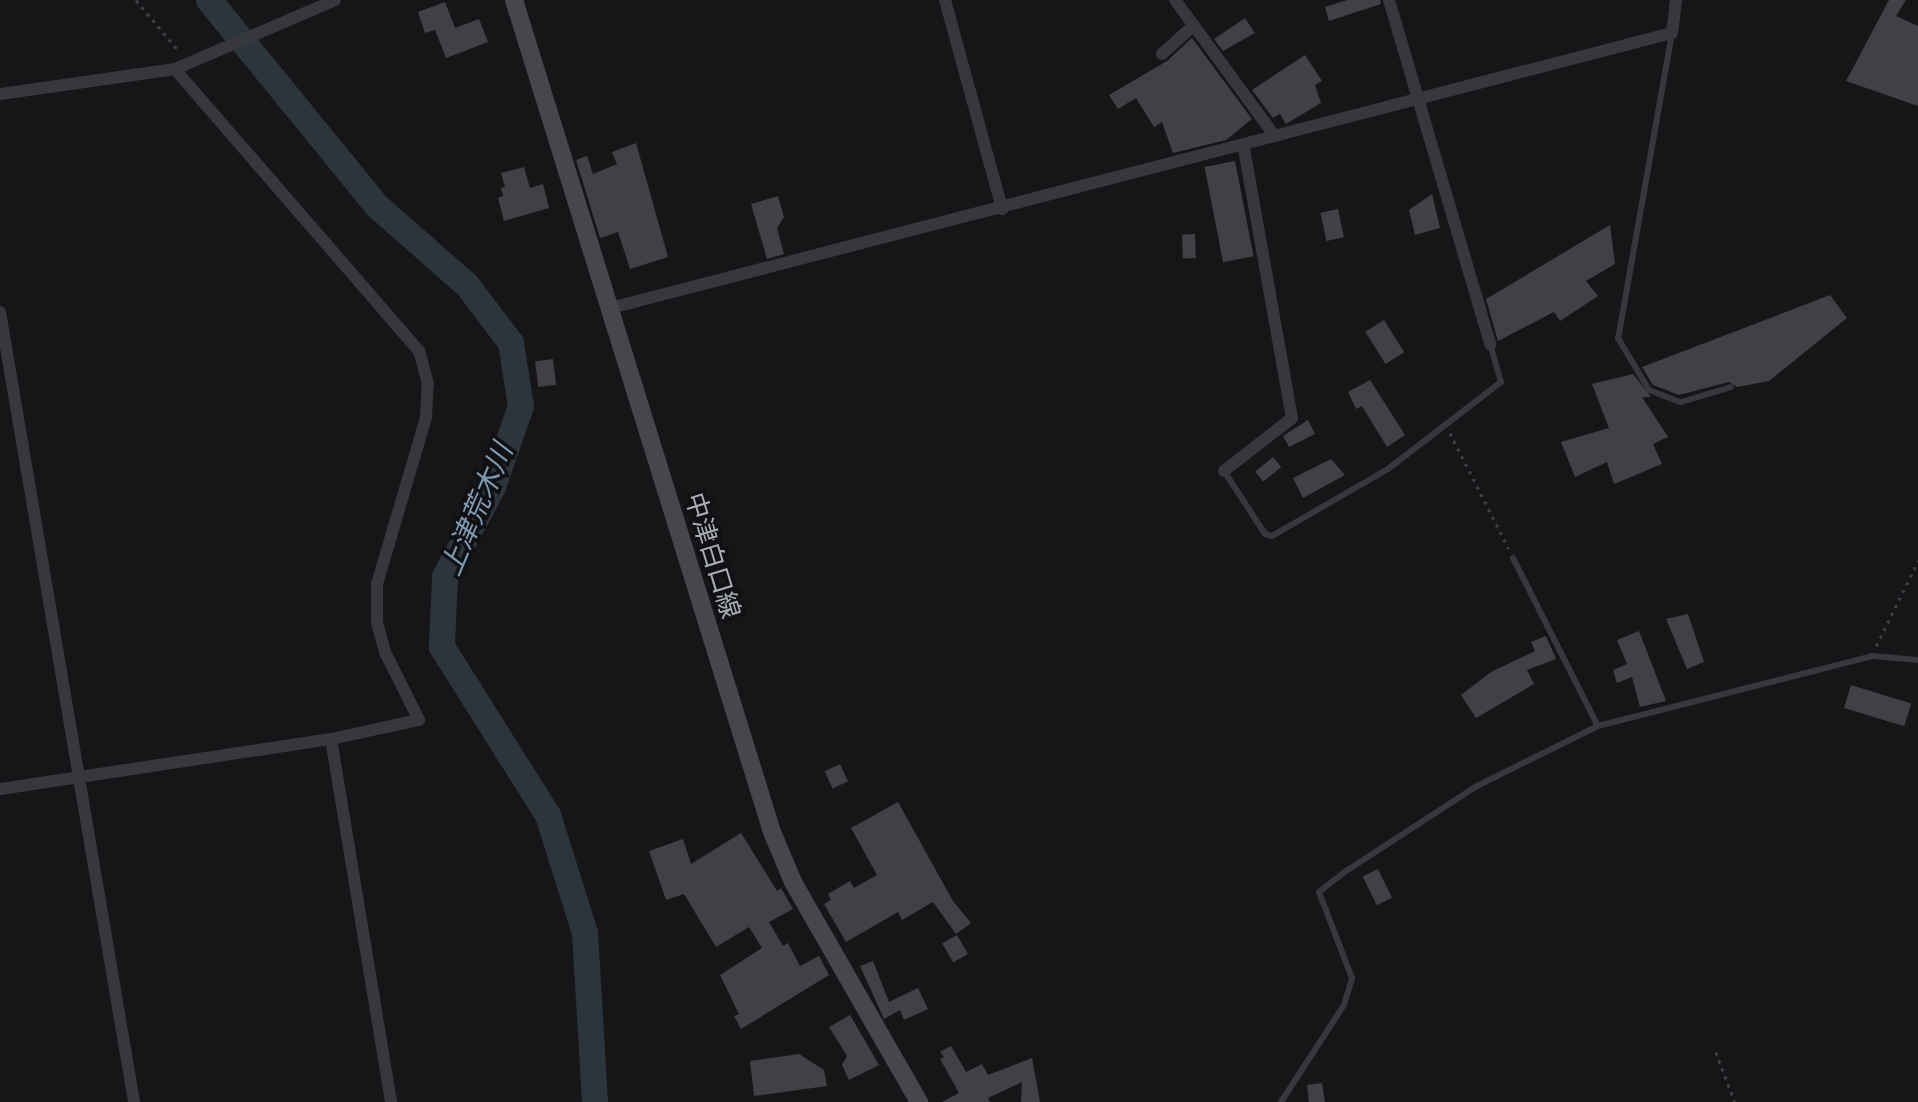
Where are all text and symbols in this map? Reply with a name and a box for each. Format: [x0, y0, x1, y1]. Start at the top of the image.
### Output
water label: 上津荒木川 [435, 439, 521, 581]
street label: 中津白口線 [677, 489, 745, 623]

